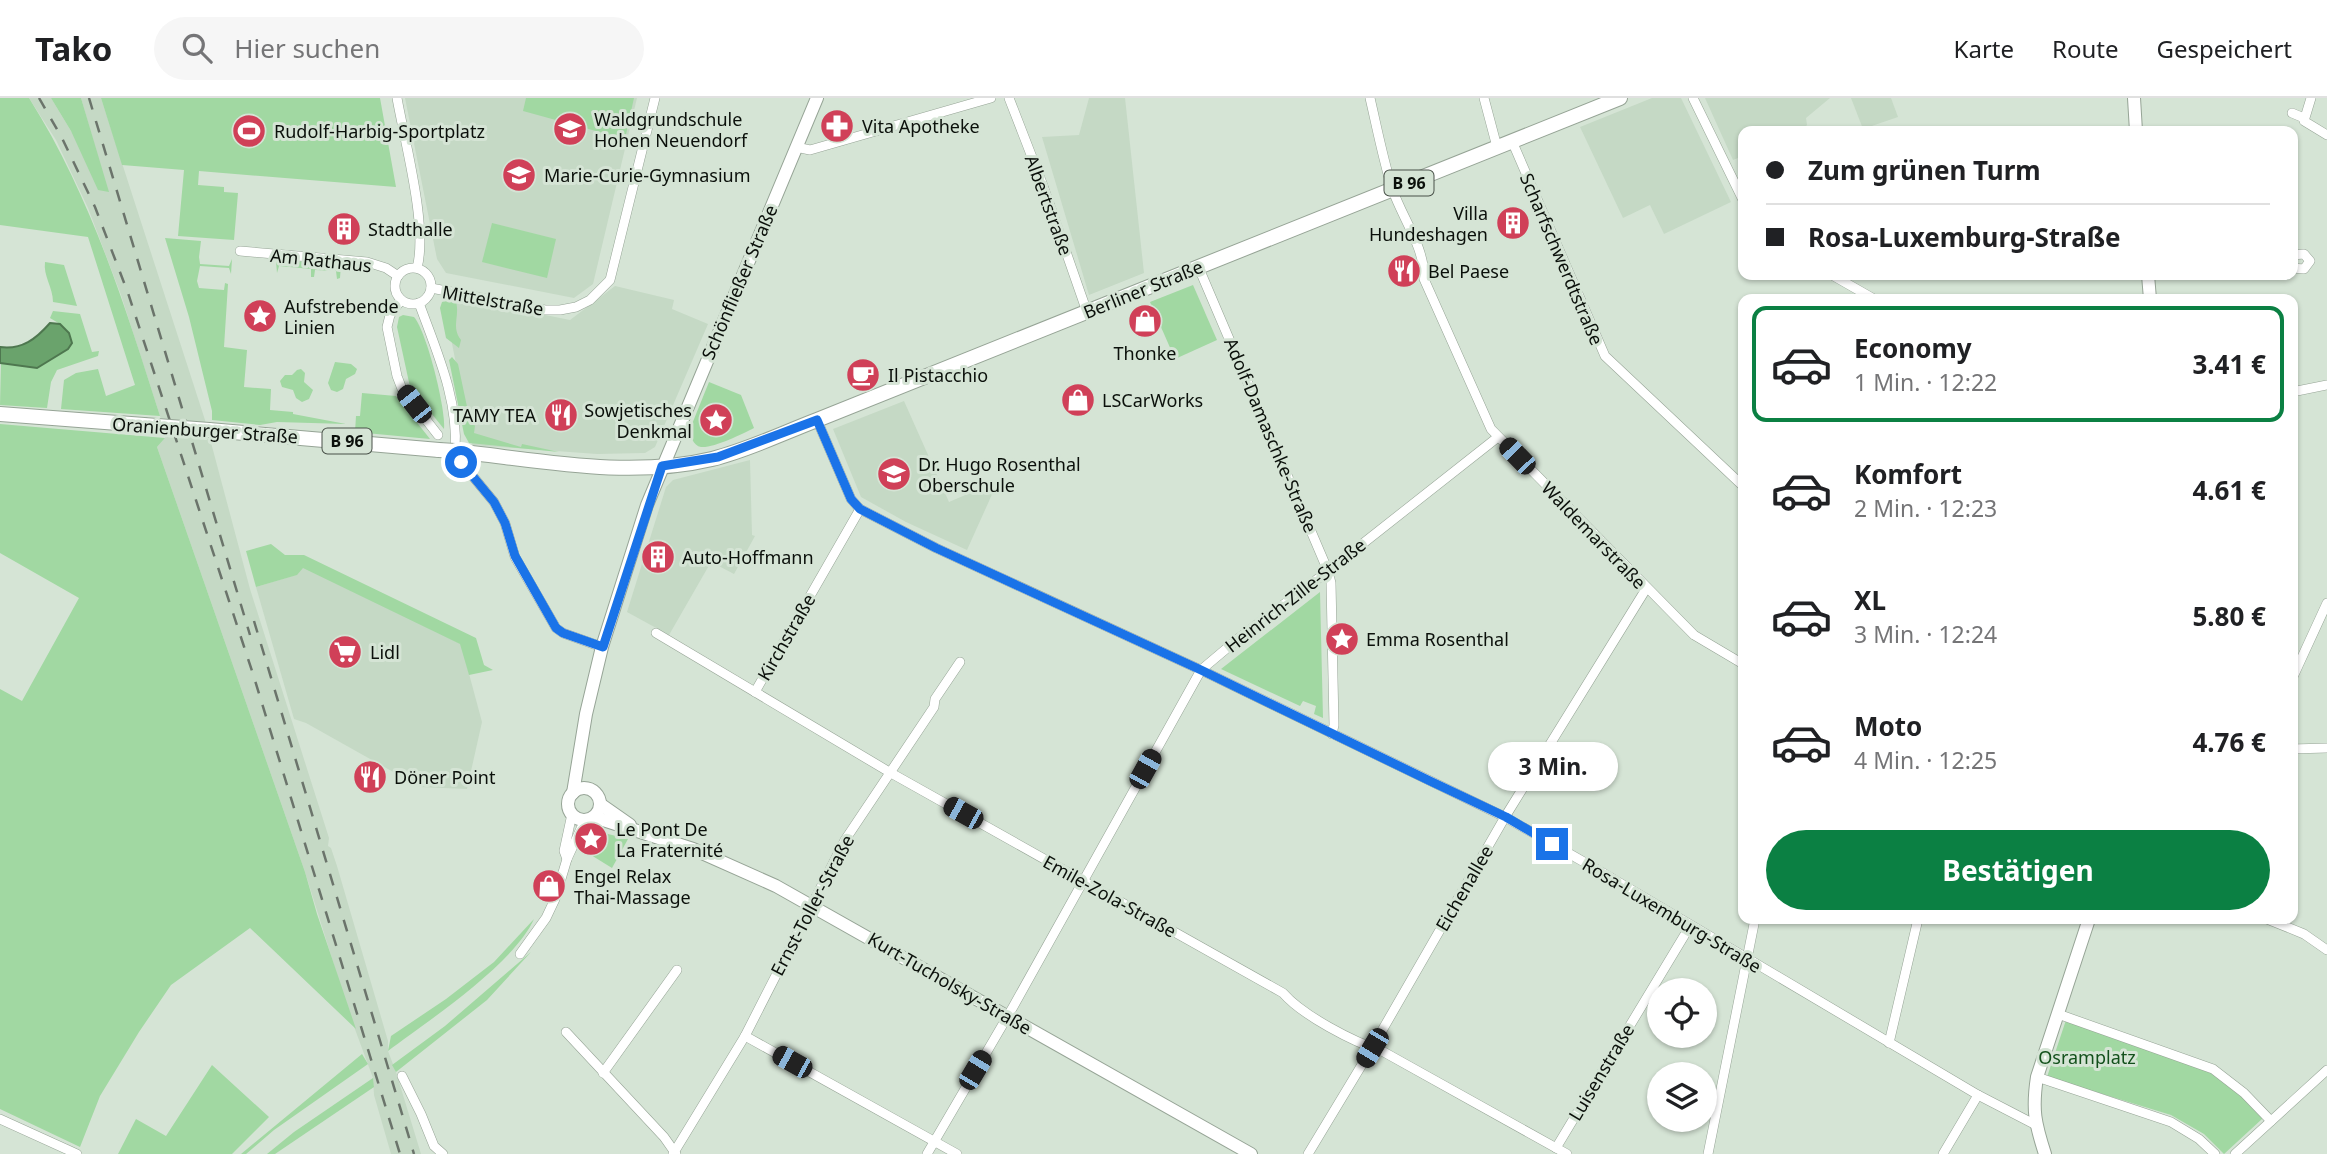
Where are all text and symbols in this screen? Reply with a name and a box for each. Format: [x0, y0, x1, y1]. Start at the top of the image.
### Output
search box [154, 17, 644, 80]
text: Tako [35, 26, 112, 71]
icon: search [178, 29, 216, 67]
text: Hier suchen [234, 30, 380, 66]
text: Karte [1954, 32, 2014, 65]
text: Route [2052, 32, 2119, 65]
text: Gespeichert [2157, 32, 2292, 65]
place label: Waldgrundschule Hohen Neuendorf [594, 107, 748, 152]
pharmacy icon: Vita Apotheke [818, 107, 856, 145]
school or university icon: Waldgrundschule Hohen Neuendorf [551, 110, 589, 148]
sports icon: Rudolf-Harbig-Sportplatz [230, 112, 268, 150]
place label: Vita Apotheke [862, 114, 980, 138]
place label: Rudolf-Harbig-Sportplatz [274, 119, 485, 143]
street label: Albertstraße [1020, 152, 1078, 258]
text: Zum grünen Turm [1808, 152, 2041, 188]
school or university icon: Marie-Curie-Gymnasium [500, 156, 538, 194]
place label: Marie-Curie-Gymnasium [544, 163, 751, 187]
street label: Scharfschwerdtstraße [1515, 169, 1609, 349]
road number: B 96 [1384, 170, 1434, 195]
street label: Schönfließer Straße [696, 201, 782, 363]
place label: Villa Hundeshagen [1369, 201, 1488, 246]
building icon: Villa Hundeshagen [1494, 204, 1532, 242]
building icon: Stadthalle [325, 210, 363, 248]
place label: Stadthalle [368, 217, 453, 241]
text: Rosa-Luxemburg-Straße [1808, 219, 2121, 255]
street label: Am Rathaus [269, 243, 373, 277]
restaurant icon: Bel Paese [1385, 252, 1423, 290]
street label: Berliner Straße [1080, 254, 1206, 324]
place label: Bel Paese [1428, 259, 1509, 283]
street label: Mittelstraße [440, 279, 546, 321]
place label: Aufstrebende Linien [284, 294, 399, 339]
place icon: Aufstrebende Linien [241, 297, 279, 335]
shop icon: Thonke [1126, 302, 1164, 340]
text: Economy [1854, 330, 1972, 366]
icon: car [1770, 333, 1833, 396]
street label: Adolf-Damaschke-Straße [1219, 334, 1323, 536]
place label: Thonke [1114, 341, 1176, 365]
text: 3.41 € [2192, 346, 2266, 382]
cafe icon: Il Pistacchio [844, 356, 882, 394]
place label: Il Pistacchio [888, 363, 988, 387]
text: 1 Min. · 12:22 [1854, 366, 1997, 398]
car [393, 381, 436, 427]
shop icon: LSCarWorks [1059, 381, 1097, 419]
place label: LSCarWorks [1102, 388, 1203, 412]
restaurant icon: TAMY TEA [542, 396, 580, 434]
place label: Sowjetisches Denkmal [584, 398, 692, 443]
place icon: Sowjetisches Denkmal [697, 401, 735, 439]
place label: TAMY TEA [453, 403, 536, 427]
street label: Oranienburger Straße [111, 412, 299, 448]
road number: B 96 [322, 428, 372, 454]
car [1495, 434, 1540, 478]
route start [445, 446, 477, 478]
place label: Dr. Hugo Rosenthal Oberschule [918, 452, 1081, 497]
school or university icon: Dr. Hugo Rosenthal Oberschule [875, 455, 913, 493]
text: Komfort [1854, 456, 1962, 492]
icon: car [1770, 459, 1833, 522]
text: 4.61 € [2192, 472, 2266, 508]
street label: Waldemarstraße [1537, 476, 1651, 594]
text: 2 Min. · 12:23 [1854, 492, 1997, 524]
street label: Heinrich-Zille-Straße [1220, 533, 1370, 657]
building icon: Auto-Hoffmann [639, 538, 677, 576]
place label: Auto-Hoffmann [682, 545, 814, 569]
text: XL [1854, 582, 1886, 618]
icon: car [1770, 585, 1833, 648]
street label: Kirchstraße [751, 589, 821, 685]
text: 5.80 € [2192, 598, 2266, 634]
text: 3 Min. · 12:24 [1854, 618, 1997, 650]
place icon: Emma Rosenthal [1323, 620, 1361, 658]
place label: Emma Rosenthal [1366, 627, 1509, 651]
supermarket icon: Lidl [326, 633, 364, 671]
place label: Lidl [370, 640, 400, 664]
text: Moto [1854, 708, 1922, 744]
icon: car [1770, 711, 1833, 774]
text: 4.76 € [2192, 724, 2266, 760]
callout: 3 Min. [1487, 742, 1617, 792]
text: 4 Min. · 12:25 [1854, 744, 1997, 776]
car [1126, 746, 1165, 792]
text: 3 Min. [1518, 750, 1588, 782]
restaurant icon: Döner Point [351, 758, 389, 796]
place label: Döner Point [394, 765, 496, 789]
car [940, 794, 987, 832]
place label: Le Pont De La Fraternité [616, 817, 723, 862]
place icon: Le Pont De La Fraternité [572, 820, 610, 858]
route end [1536, 828, 1568, 860]
street label: Ernst-Toller-Straße [765, 830, 859, 980]
button: Bestätigen [1766, 830, 2270, 910]
street label: Eichenallee [1430, 841, 1498, 935]
street label: Emile-Zola-Straße [1039, 849, 1181, 943]
street label: Rosa-Luxemburg-Straße [1578, 852, 1766, 978]
place label: Engel Relax Thai-Massage [574, 864, 691, 909]
shop icon: Engel Relax Thai-Massage [530, 867, 568, 905]
street label: Kurt-Tucholsky-Straße [864, 926, 1036, 1040]
map controls [1647, 978, 1717, 1132]
button: locate [1647, 978, 1717, 1048]
street label: Luisenstraße [1563, 1019, 1639, 1125]
car [1353, 1025, 1392, 1071]
car [769, 1043, 816, 1081]
park label: Osramplatz [2038, 1045, 2136, 1069]
car [956, 1047, 995, 1093]
button: layers [1647, 1062, 1717, 1132]

